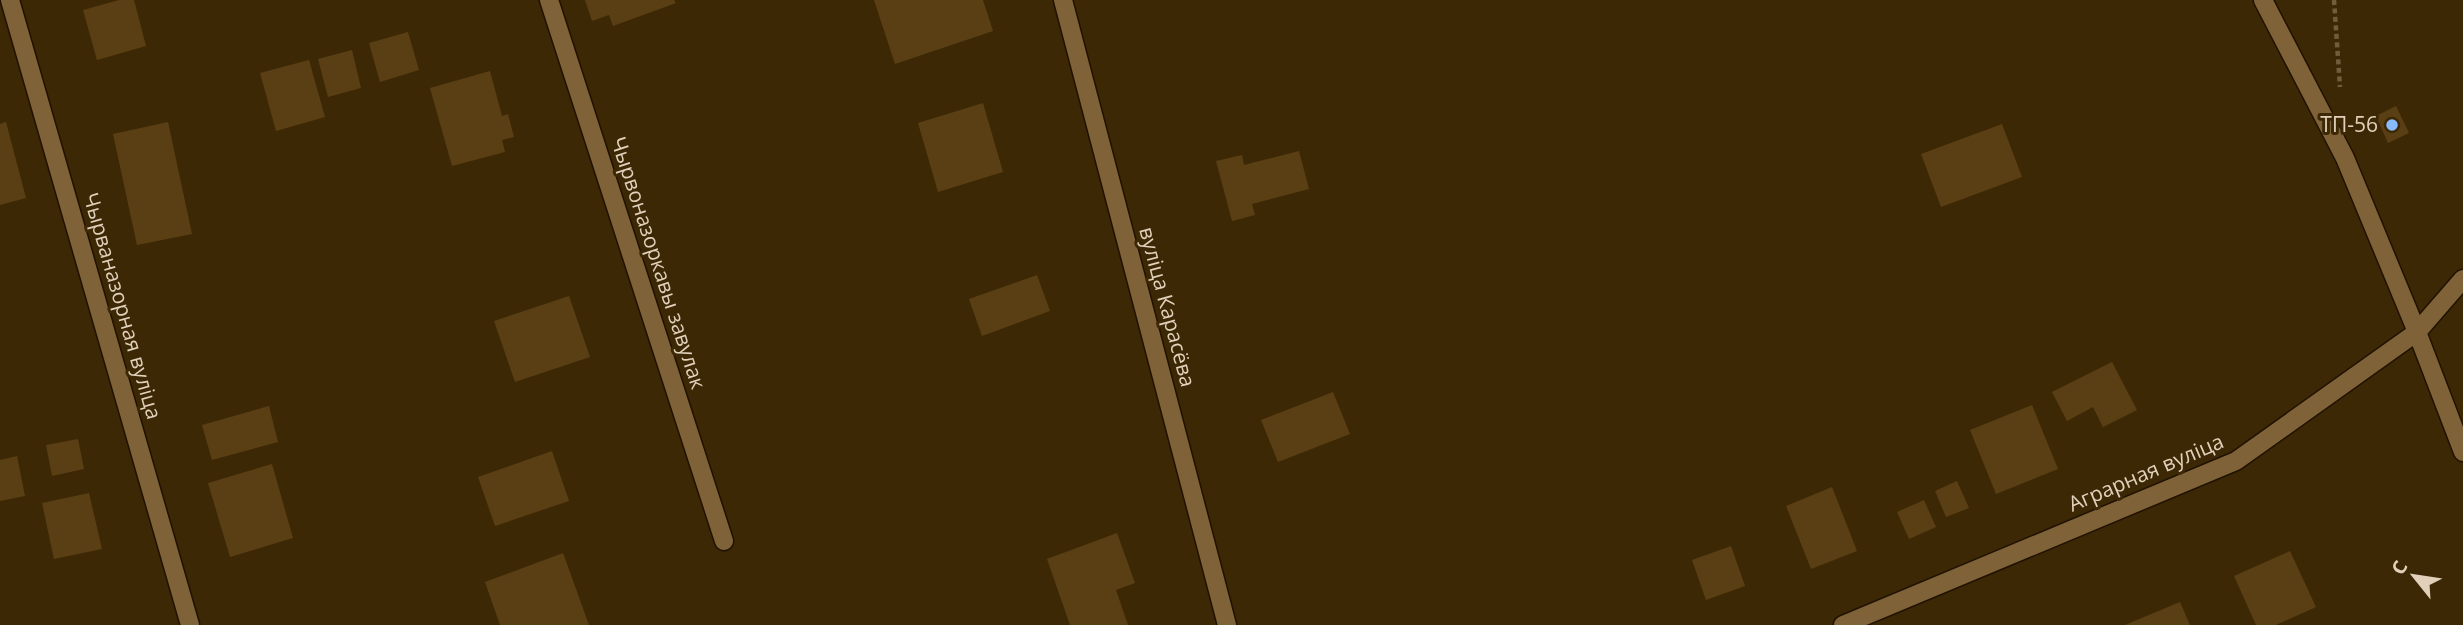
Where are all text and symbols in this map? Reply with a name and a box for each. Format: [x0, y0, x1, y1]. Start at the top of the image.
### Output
place label: ТП-56 [2320, 110, 2378, 138]
marker: ТП-56 [2384, 117, 2400, 133]
street label: Чырвоназоркавы завулак [605, 133, 713, 393]
street label: Чырваназорная вуліца [77, 189, 169, 422]
street label: вуліца Карасёва [1133, 224, 1203, 390]
street label: Аграрная вуліца [2064, 427, 2228, 517]
north arrow [2379, 541, 2449, 611]
text: С [2385, 556, 2414, 579]

